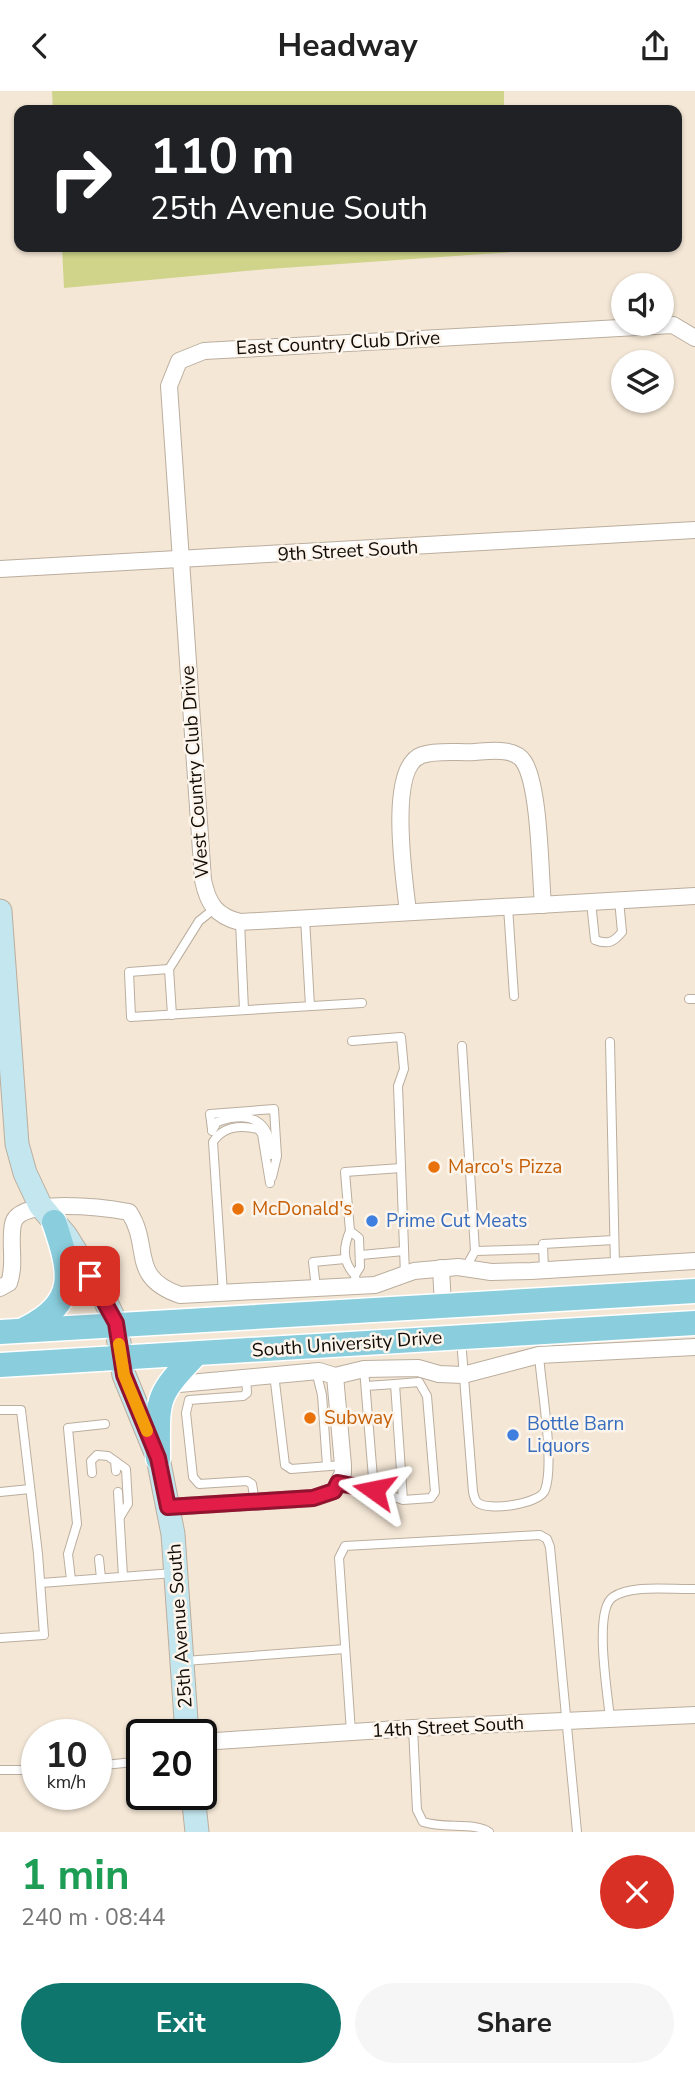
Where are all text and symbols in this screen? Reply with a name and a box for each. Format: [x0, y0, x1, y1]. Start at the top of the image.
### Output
text: Headway [278, 24, 417, 67]
icon: back [21, 27, 59, 65]
icon: share [636, 27, 674, 65]
text: 110 m [150, 123, 294, 190]
icon: right [35, 133, 126, 224]
text: 25th Avenue South [150, 187, 428, 230]
map controls [611, 273, 674, 413]
button: sound [611, 273, 674, 336]
street label: East Country Club Drive [235, 325, 441, 361]
button: layers [611, 350, 674, 413]
street label: 9th Street South [277, 534, 419, 568]
street label: West Country Club Drive [175, 665, 215, 879]
place label: Marco's Pizza [448, 1154, 562, 1180]
marker: Marco's Pizza [426, 1159, 442, 1175]
place label: McDonald's [252, 1196, 353, 1222]
marker: McDonald's [230, 1201, 246, 1217]
place label: Prime Cut Meats [386, 1208, 527, 1234]
marker: Prime Cut Meats [364, 1213, 380, 1229]
pin [60, 1246, 120, 1306]
icon: arrive [71, 1257, 109, 1295]
street label: South University Drive [251, 1324, 443, 1364]
place label: Subway [324, 1405, 393, 1431]
marker: Subway [302, 1410, 318, 1426]
place label: Bottle Barn Liquors [527, 1411, 624, 1459]
marker: Bottle Barn Liquors [505, 1427, 521, 1443]
position arrow [337, 1453, 411, 1527]
street label: 25th Avenue South [161, 1543, 199, 1709]
street label: 14th Street South [371, 1710, 525, 1744]
speed limit sign: 20 [126, 1719, 217, 1810]
text: 10 [45, 1732, 88, 1779]
text: km/h [47, 1770, 86, 1794]
text: 1 min [21, 1847, 130, 1904]
button: close [600, 1855, 674, 1929]
text: 240 m · 08:44 [21, 1902, 166, 1933]
button: Exit [21, 1983, 341, 2063]
button: Share [355, 1983, 674, 2063]

